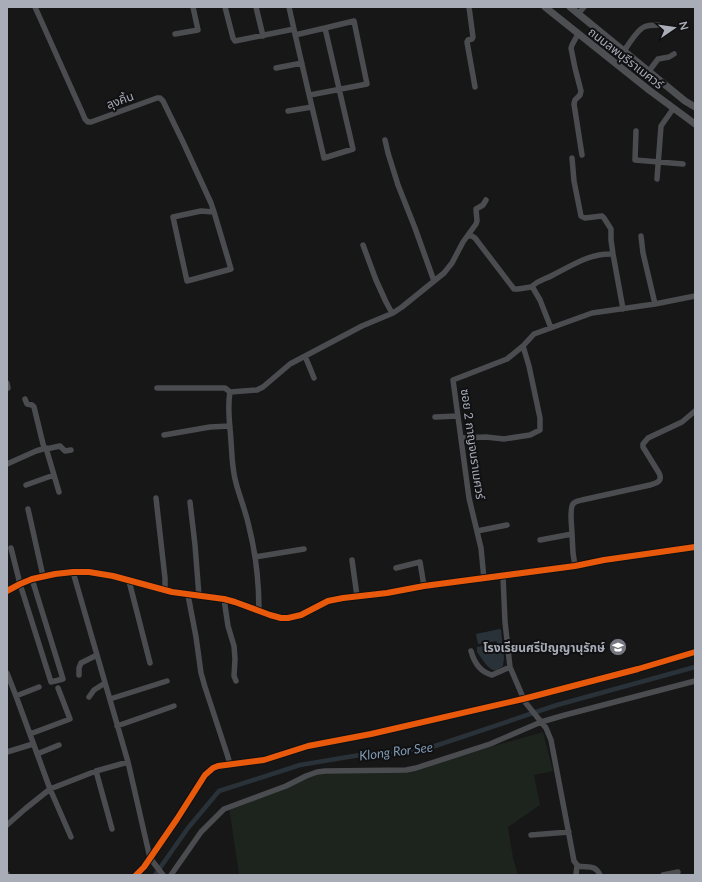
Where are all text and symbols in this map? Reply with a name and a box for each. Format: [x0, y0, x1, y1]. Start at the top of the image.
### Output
north arrow [654, 8, 694, 48]
text: N [677, 20, 692, 31]
street label: ถนนลพบุรีราเมศวร์ [585, 24, 667, 92]
street label: ลุงคิ้น [104, 88, 136, 112]
street label: ซอย 2 กาญจนราเมศวร์ [458, 388, 488, 501]
school or university icon: โรงเรียนศรีปัญญานุรักษ์ [608, 637, 628, 657]
place label: โรงเรียนศรีปัญญานุรักษ์ [483, 640, 605, 655]
water label: Klong Ror See [358, 739, 434, 763]

